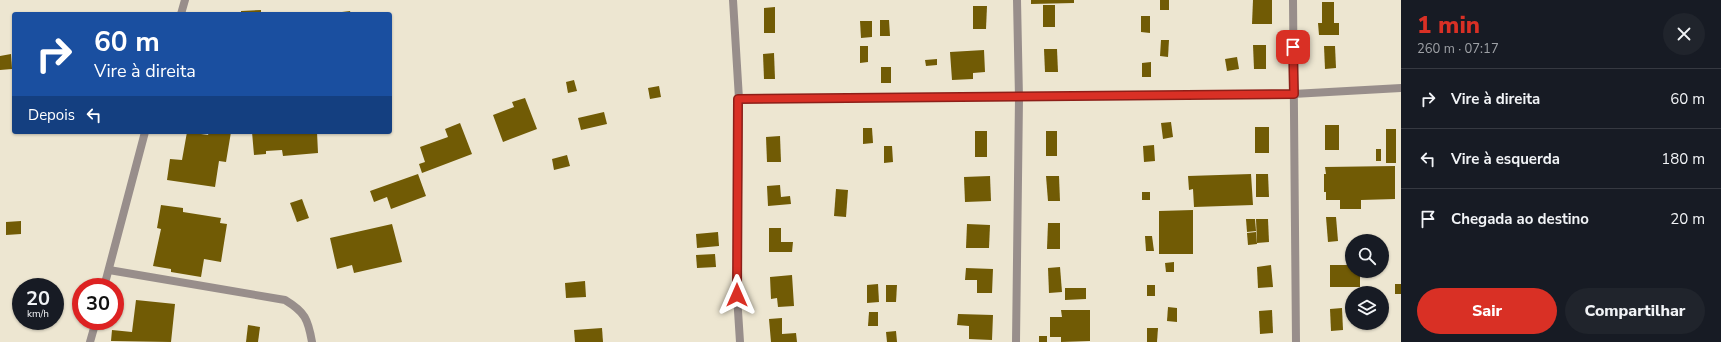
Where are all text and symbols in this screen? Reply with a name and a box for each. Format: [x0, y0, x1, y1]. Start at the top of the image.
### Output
text: 1 min [1417, 9, 1480, 41]
button: close [1663, 13, 1705, 55]
text: 60 m [94, 23, 160, 61]
icon: right [28, 28, 80, 80]
pin [1276, 30, 1310, 64]
icon: arrive [1282, 36, 1304, 58]
text: 260 m · 07:17 [1417, 40, 1499, 58]
text: Vire à direita [94, 59, 196, 83]
icon: right [1417, 88, 1439, 110]
text: Vire à direita [1451, 89, 1540, 109]
text: 60 m [1670, 89, 1705, 109]
icon: left [83, 104, 105, 126]
text: Depois [28, 105, 75, 125]
icon: left [1417, 148, 1439, 170]
text: Vire à esquerda [1451, 149, 1560, 169]
text: 180 m [1661, 149, 1705, 169]
icon: arrive [1417, 208, 1439, 230]
text: Chegada ao destino [1451, 209, 1589, 229]
text: 20 m [1670, 209, 1705, 229]
map controls [1345, 234, 1389, 330]
button: search [1345, 234, 1389, 278]
position arrow [716, 274, 758, 316]
speed limit sign: 30 [72, 278, 124, 330]
text: 20 [26, 285, 50, 312]
button: layers [1345, 286, 1389, 330]
button: Sair [1417, 288, 1557, 334]
button: Compartilhar [1565, 288, 1705, 334]
text: km/h [27, 307, 49, 321]

